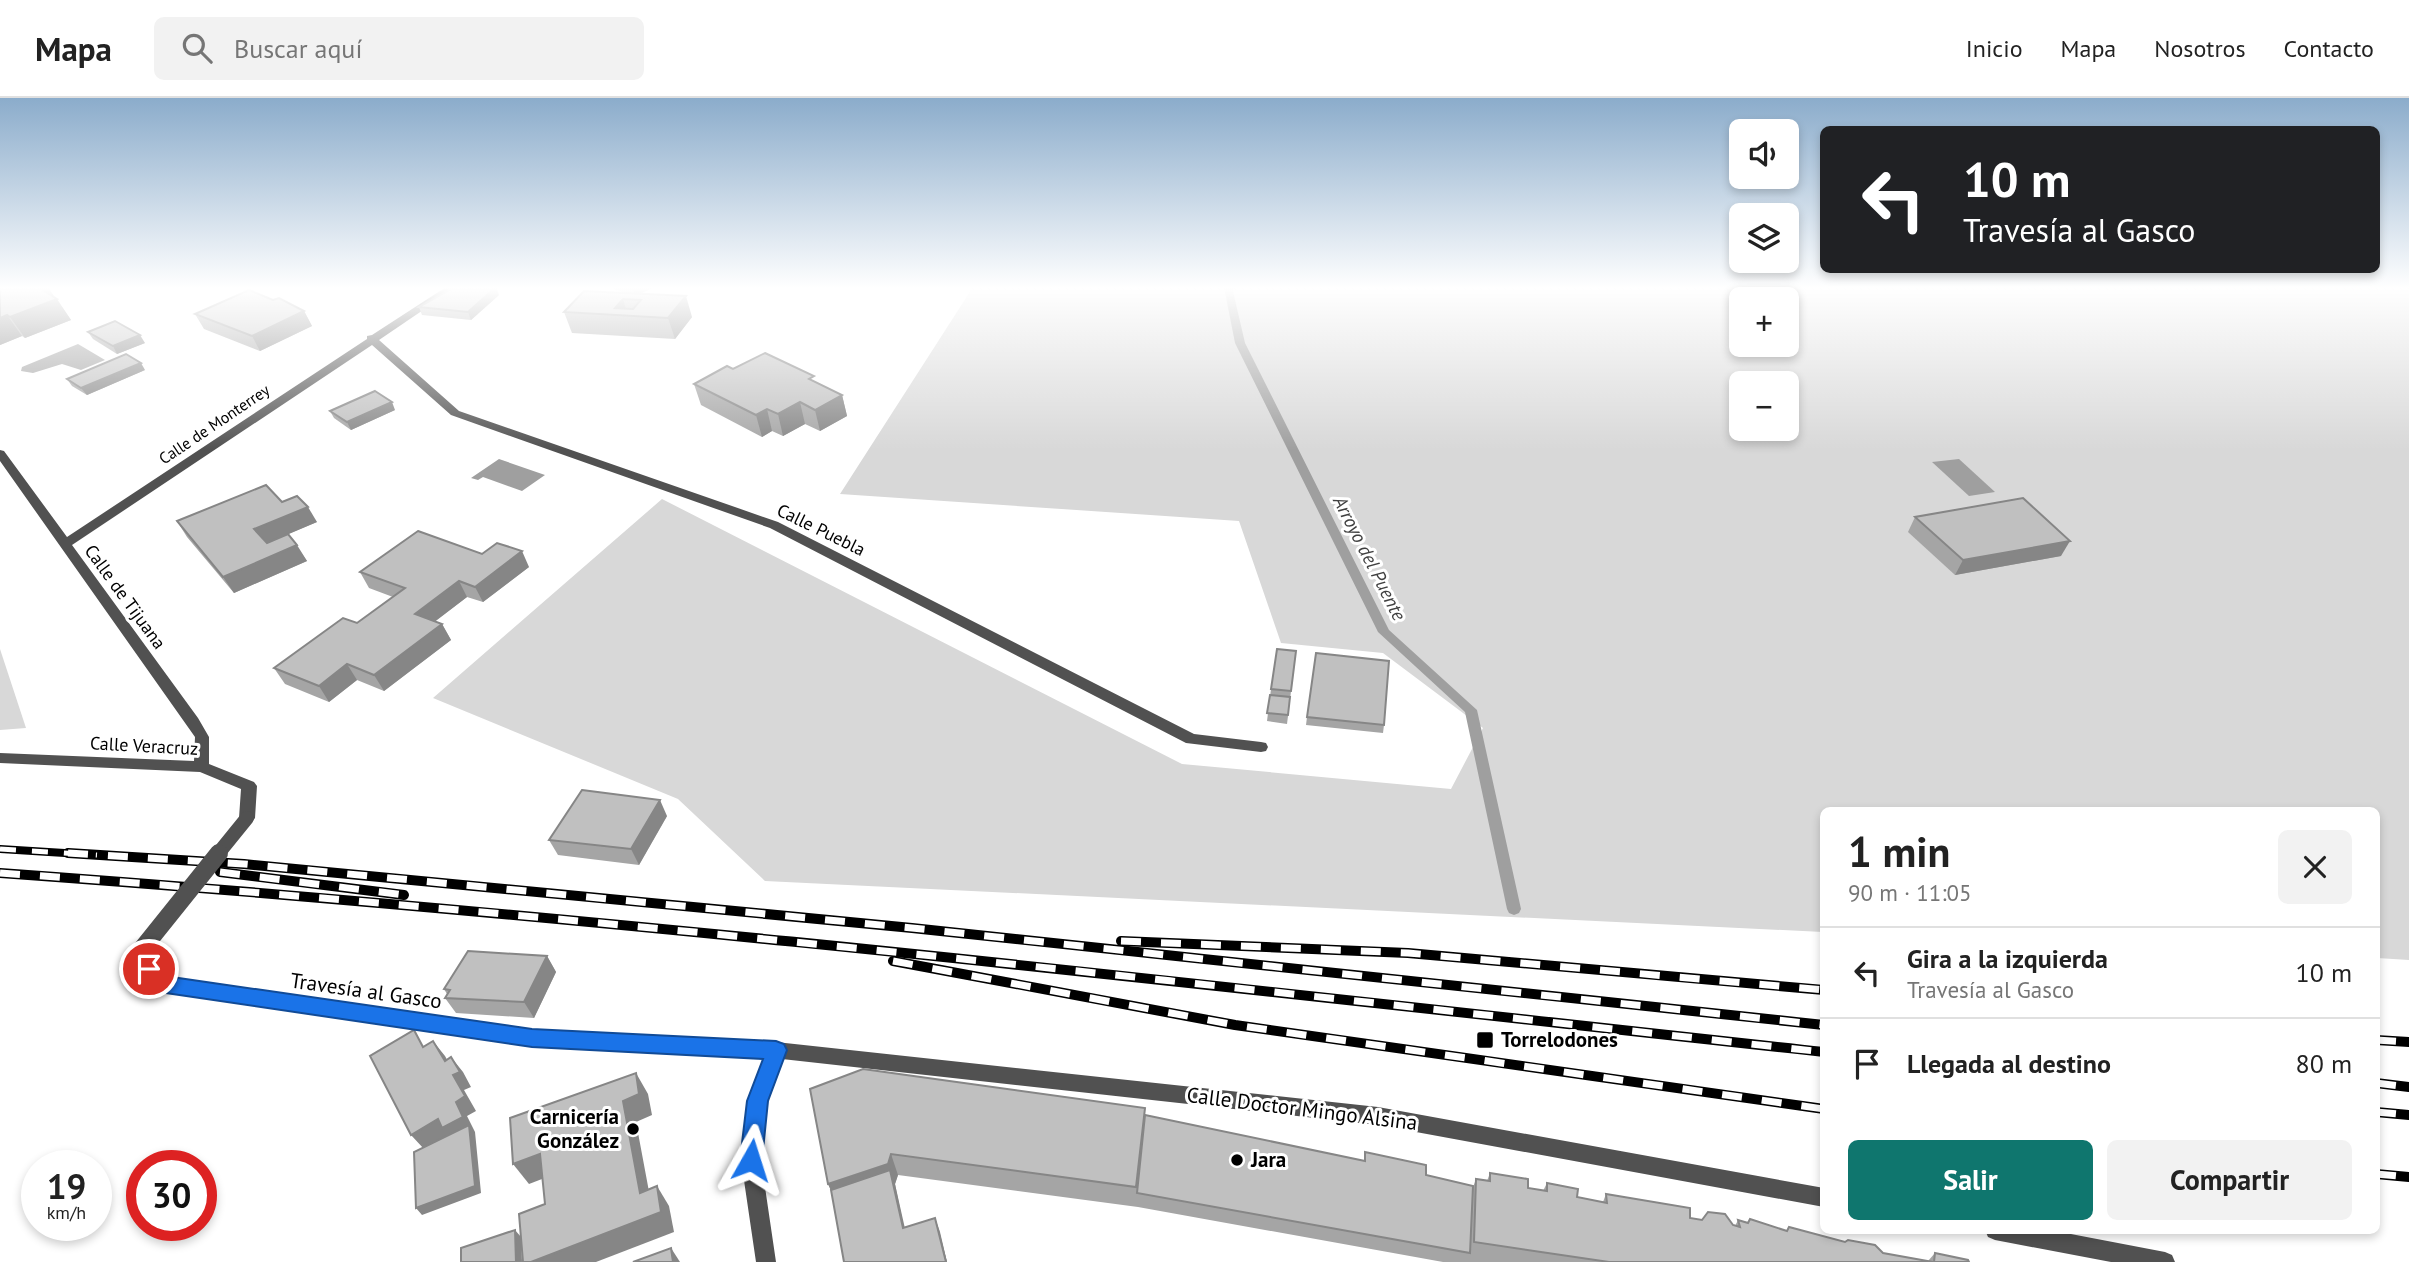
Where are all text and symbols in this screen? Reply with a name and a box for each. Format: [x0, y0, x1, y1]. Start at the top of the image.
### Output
search box [154, 17, 644, 80]
text: Mapa [35, 27, 112, 70]
icon: search [178, 29, 216, 67]
text: Buscar aquí [234, 32, 362, 65]
text: Inicio [1966, 33, 2023, 64]
text: Mapa [2061, 33, 2116, 64]
text: Nosotros [2154, 33, 2246, 64]
text: Contacto [2284, 33, 2374, 64]
map controls [1729, 119, 1799, 441]
button: sound [1729, 119, 1799, 189]
text: 10 m [1963, 147, 2070, 211]
icon: left [1848, 154, 1939, 245]
button: layers [1729, 203, 1799, 273]
text: Travesía al Gasco [1963, 209, 2195, 251]
button: + [1729, 287, 1799, 357]
button: − [1729, 371, 1799, 441]
street label: Calle de Monterrey [155, 379, 274, 468]
water label: Arroyo del Puente [1328, 491, 1412, 624]
street label: Calle Puebla [773, 498, 869, 561]
street label: Calle de Tijuana [80, 540, 171, 653]
street label: Calle Veracruz [89, 731, 199, 760]
text: 1 min [1848, 824, 1950, 879]
button: close [2278, 830, 2352, 904]
text: 90 m · 11:05 [1848, 878, 1972, 907]
pin [119, 939, 179, 999]
text: Gira a la izquierda [1907, 942, 2108, 975]
icon: arrive [130, 950, 168, 988]
icon: left [1848, 954, 1886, 992]
text: 10 m [2296, 956, 2352, 989]
street label: Travesía al Gasco [289, 967, 443, 1014]
text: Travesía al Gasco [1907, 975, 2074, 1004]
place label: Torrelodones [1501, 1026, 1618, 1053]
marker: Torrelodones [1475, 1030, 1495, 1050]
icon: arrive [1848, 1045, 1886, 1083]
text: Llegada al destino [1907, 1047, 2111, 1080]
text: 80 m [2296, 1047, 2352, 1080]
street label: Calle Doctor Mingo Alsina [1185, 1081, 1419, 1136]
place label: Carnicería González [530, 1103, 619, 1154]
marker: Carnicería González [625, 1121, 641, 1137]
position arrow [714, 1123, 788, 1197]
button: Salir [1848, 1140, 2093, 1220]
button: Compartir [2107, 1140, 2352, 1220]
place label: Jara [1250, 1146, 1286, 1173]
speed limit sign: 30 [126, 1150, 217, 1241]
marker: Jara [1229, 1152, 1245, 1168]
text: 19 [47, 1163, 86, 1209]
text: km/h [47, 1201, 86, 1224]

